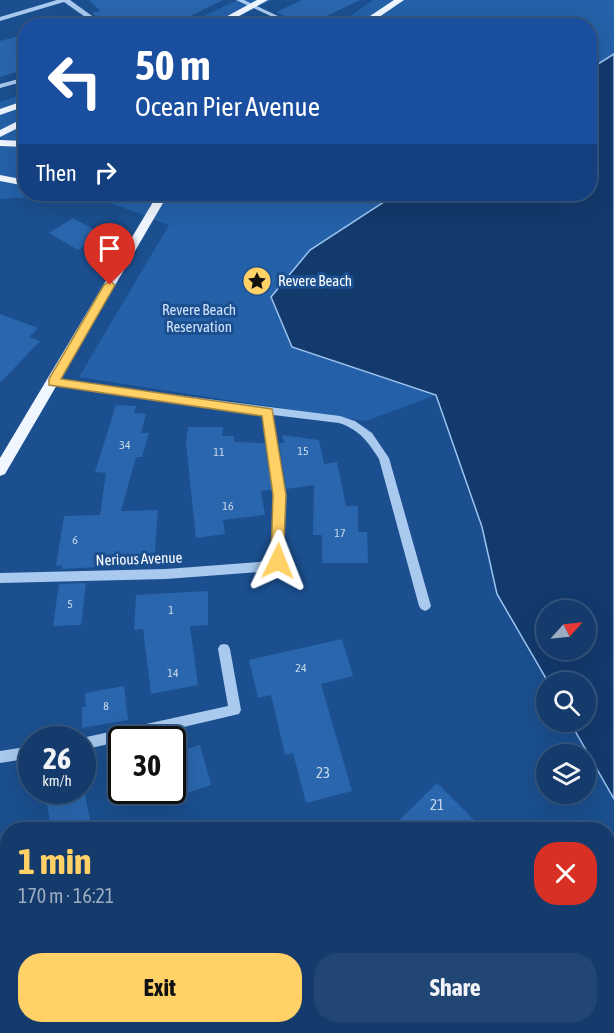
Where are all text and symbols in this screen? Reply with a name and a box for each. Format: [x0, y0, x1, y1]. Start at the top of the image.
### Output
text: 50 m [135, 41, 210, 89]
icon: left [36, 42, 114, 120]
text: Ocean Pier Avenue [135, 91, 320, 122]
icon: right [89, 156, 122, 189]
text: Then [36, 160, 77, 186]
pin [84, 223, 135, 285]
icon: arrive [93, 232, 126, 265]
place icon: Revere Beach [241, 265, 273, 297]
place label: Revere Beach [278, 272, 352, 289]
park label: Revere Beach Reservation [162, 301, 236, 335]
house number: 34 [119, 438, 131, 452]
house number: 15 [297, 444, 309, 458]
house number: 11 [213, 445, 225, 459]
house number: 16 [222, 499, 234, 513]
house number: 17 [334, 526, 346, 540]
position arrow [246, 529, 310, 593]
house number: 6 [72, 533, 78, 547]
street label: Nerious Avenue [95, 548, 183, 569]
house number: 5 [67, 597, 73, 611]
north arrow [536, 600, 596, 660]
map controls [536, 600, 596, 804]
house number: 1 [168, 603, 174, 617]
house number: 24 [295, 661, 307, 675]
house number: 14 [167, 666, 179, 680]
button: search [536, 672, 596, 732]
house number: 8 [103, 699, 109, 713]
speed limit sign: 30 [108, 726, 186, 804]
text: 26 [43, 741, 71, 775]
button: layers [536, 744, 596, 804]
house number: 23 [316, 764, 330, 781]
text: km/h [42, 772, 72, 789]
house number: 21 [430, 796, 444, 813]
text: 1 min [18, 840, 92, 882]
button: close [534, 842, 597, 905]
text: 170 m · 16:21 [18, 884, 114, 907]
button: Exit [18, 953, 302, 1022]
button: Share [314, 953, 597, 1022]

